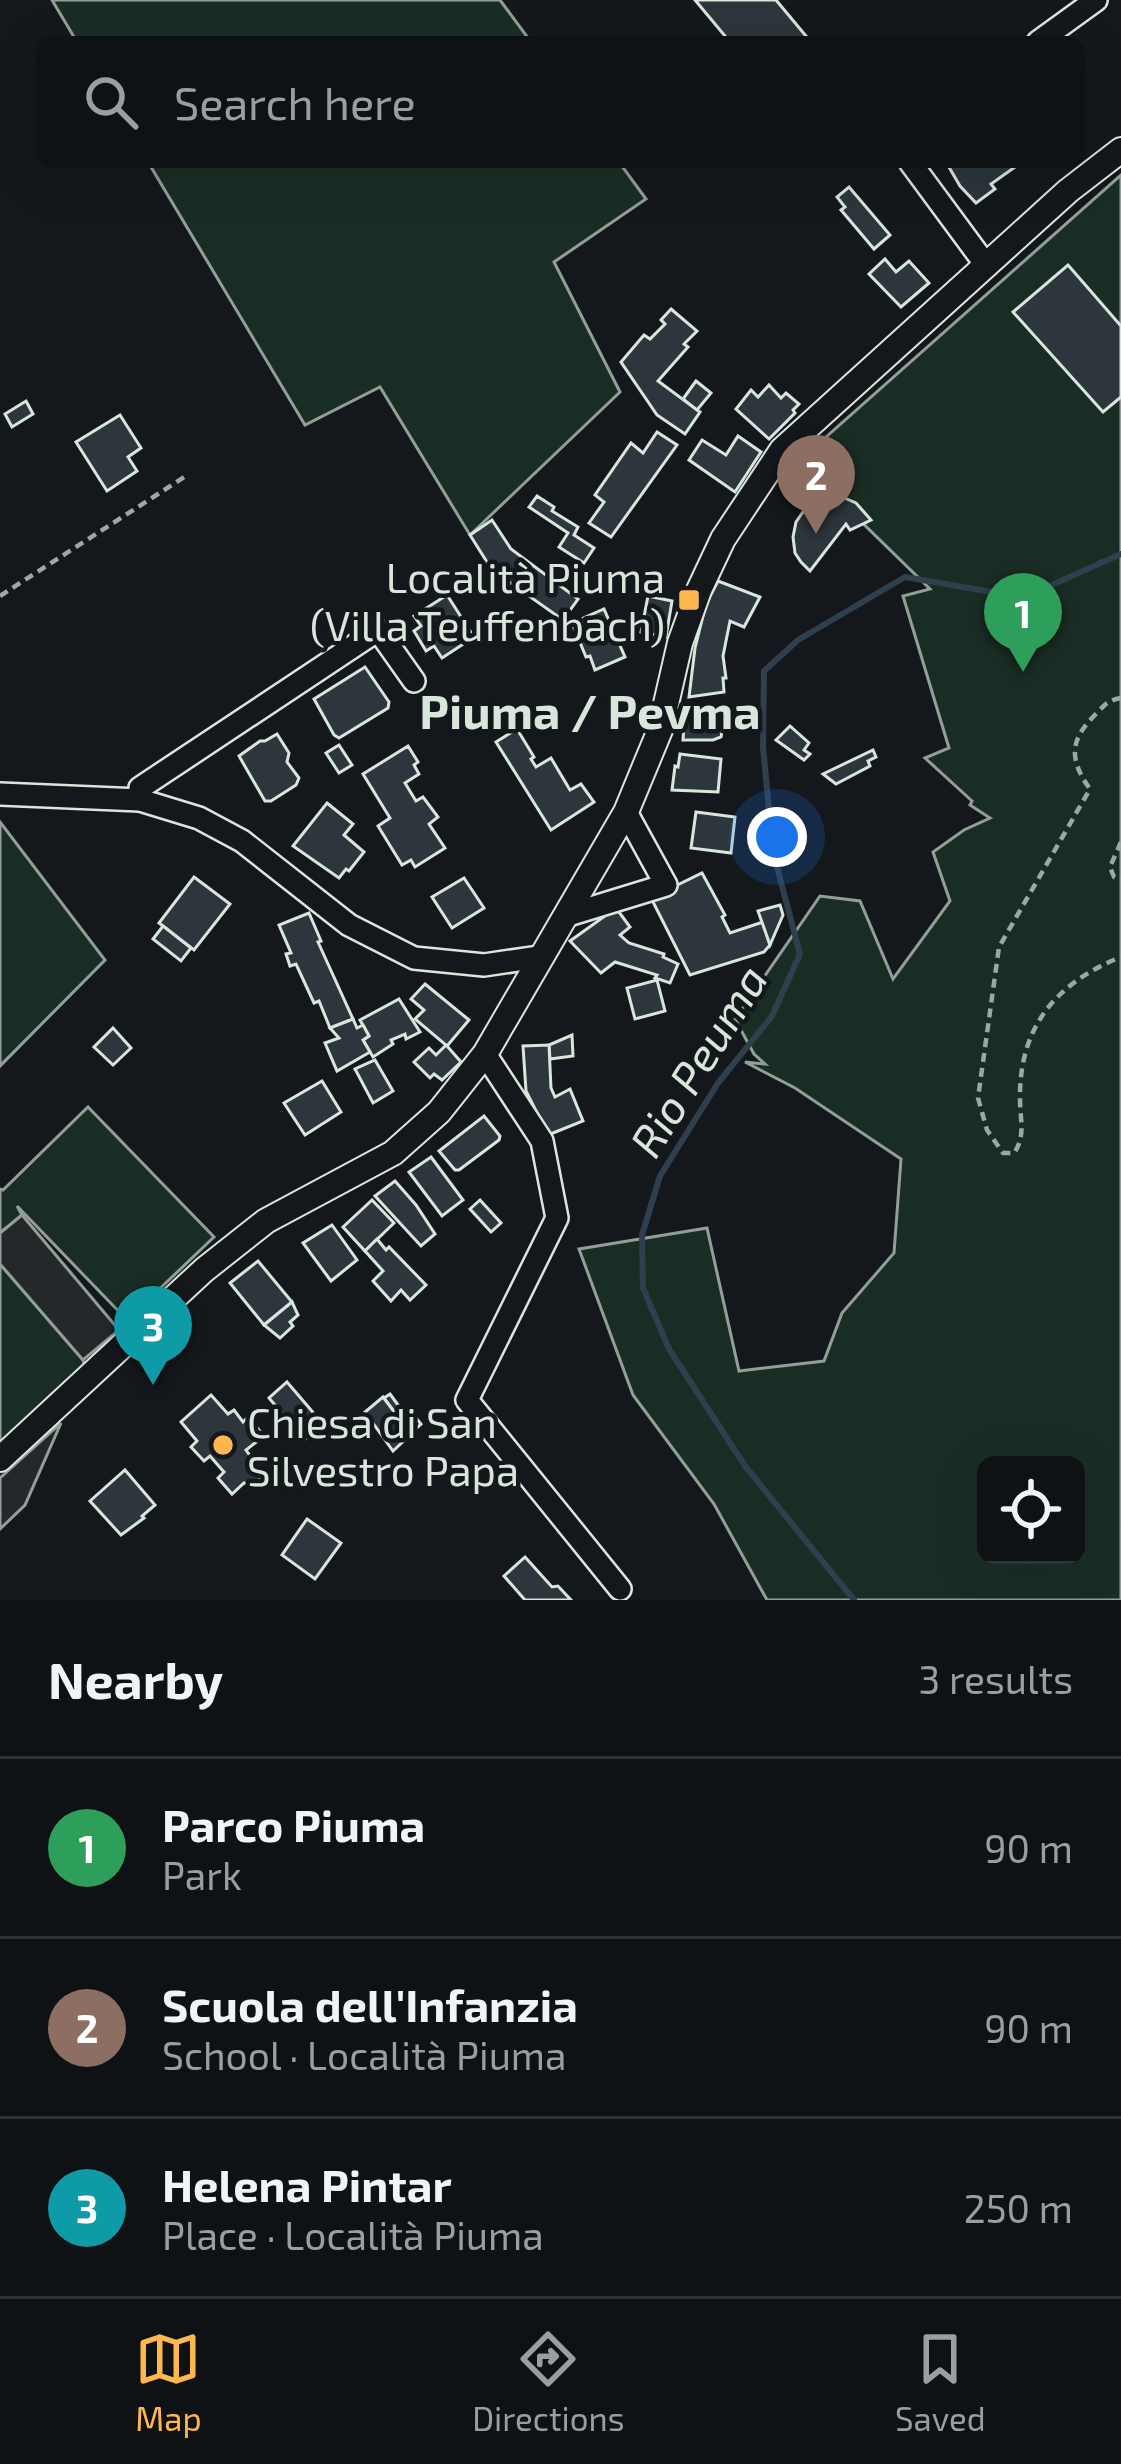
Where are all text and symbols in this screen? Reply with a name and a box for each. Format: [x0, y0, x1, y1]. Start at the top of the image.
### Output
search box [36, 36, 1085, 168]
icon: search [78, 69, 144, 135]
text: Search here [174, 75, 416, 129]
pin: 2 [777, 435, 855, 534]
place label: Località Piuma (Villa Teuffenbach) [310, 551, 665, 649]
pin: 1 [984, 573, 1062, 672]
marker: Località Piuma (Villa Teuffenbach) [676, 587, 702, 613]
district label: Piuma / Pevma [419, 681, 761, 739]
your location [747, 807, 807, 867]
water label: Rio Peuma [617, 954, 777, 1166]
pin: 3 [114, 1286, 192, 1385]
place label: Chiesa di San Silvestro Papa [247, 1396, 519, 1494]
marker: Chiesa di San Silvestro Papa [210, 1432, 236, 1458]
map controls [977, 1456, 1085, 1564]
button: locate [977, 1456, 1085, 1564]
text: Nearby [48, 1648, 223, 1709]
text: 3 results [919, 1655, 1073, 1702]
text: Parco Piuma [162, 1797, 425, 1851]
text: 1 [79, 1824, 95, 1871]
text: 90 m [984, 1824, 1073, 1871]
text: Park [162, 1851, 242, 1898]
text: Scuola dell'Infanzia [162, 1977, 578, 2031]
text: 2 [76, 2004, 98, 2051]
text: 90 m [984, 2004, 1073, 2051]
text: School · Località Piuma [162, 2031, 566, 2078]
text: Helena Pintar [162, 2157, 452, 2211]
text: 3 [76, 2184, 98, 2231]
text: 250 m [964, 2184, 1073, 2231]
text: Place · Località Piuma [162, 2211, 544, 2258]
tab: Map [135, 2326, 202, 2438]
tab: Directions [472, 2326, 624, 2438]
tab: Saved [895, 2326, 986, 2438]

